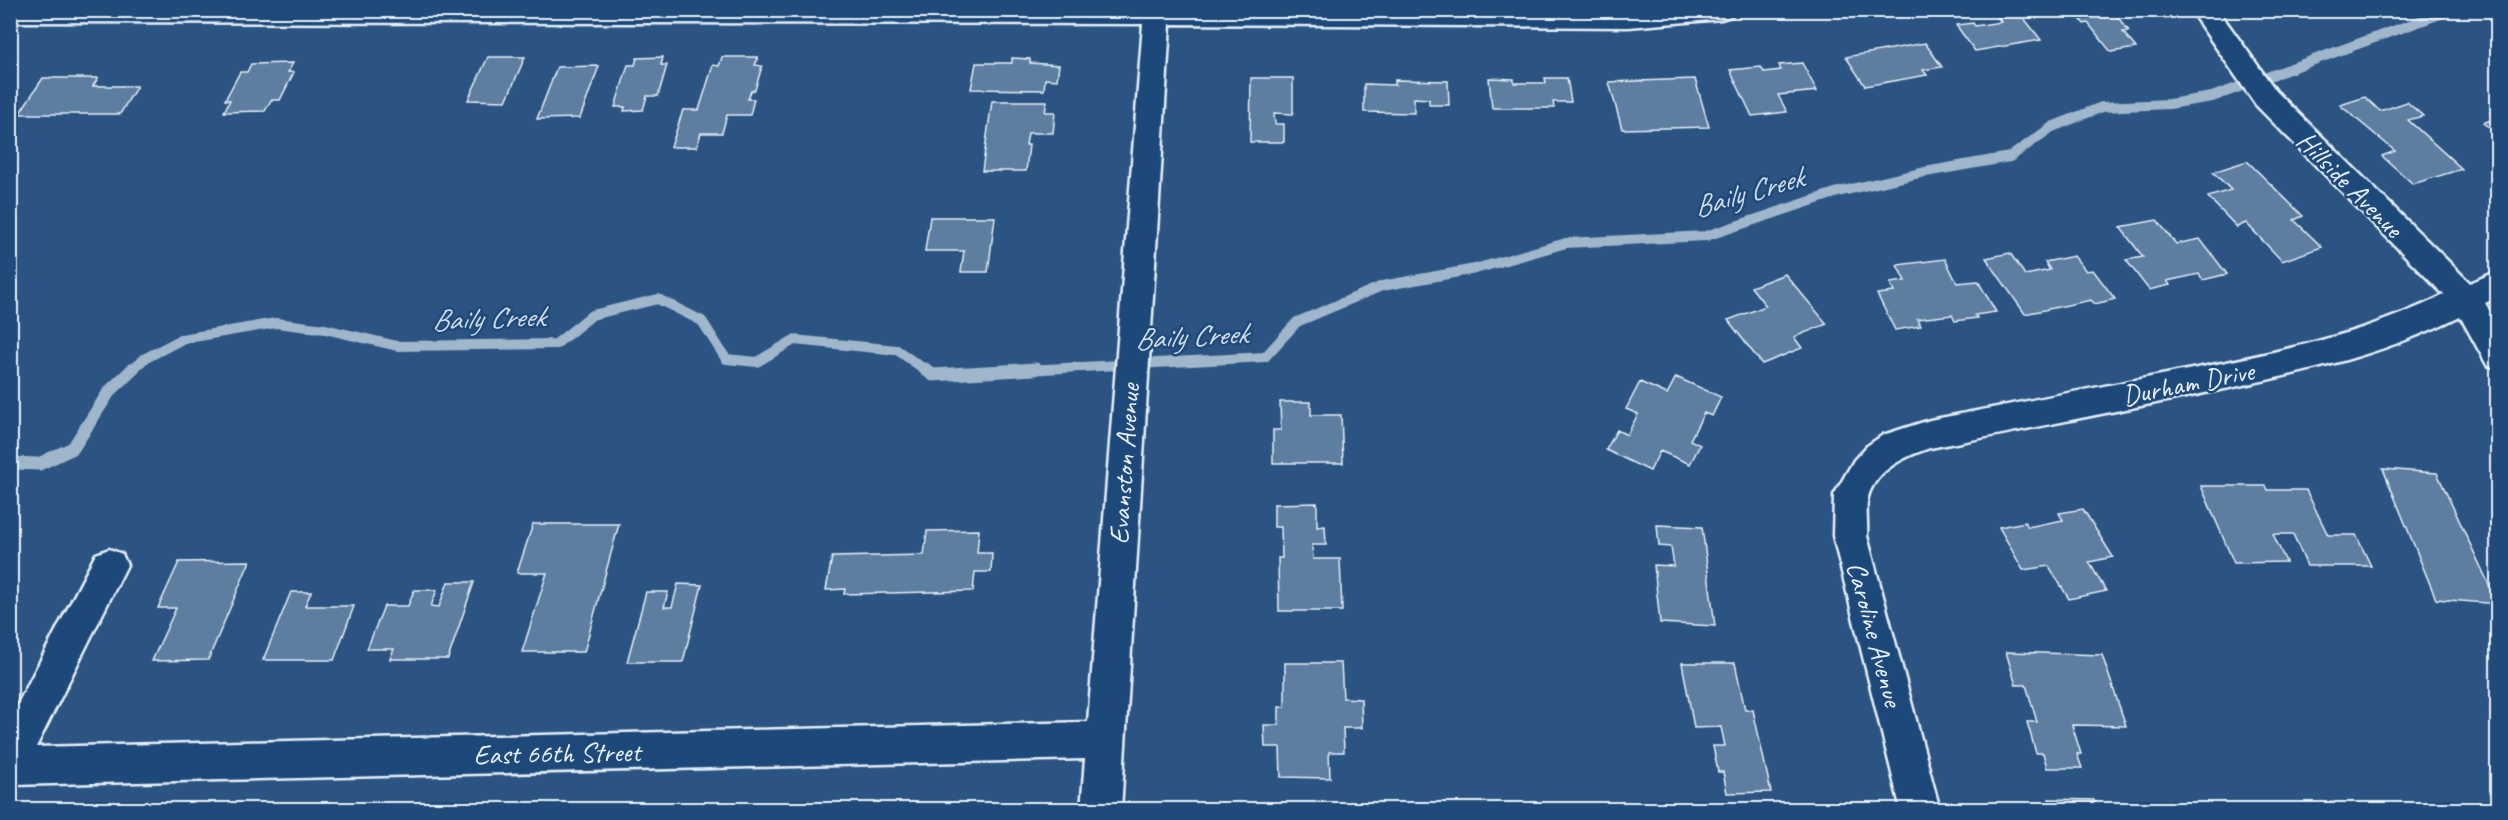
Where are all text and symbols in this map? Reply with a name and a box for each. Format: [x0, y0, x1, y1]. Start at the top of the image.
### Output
street label: Hillside Avenue [2289, 123, 2412, 246]
water label: Baily Creek [1689, 157, 1812, 226]
water label: Baily Creek [431, 297, 550, 339]
water label: Baily Creek [1134, 314, 1253, 358]
street label: Durham Drive [2119, 353, 2259, 413]
street label: Evanston Avenue [1101, 381, 1147, 545]
street label: Caroline Avenue [1839, 558, 1912, 712]
street label: East 66th Street [473, 734, 644, 772]

